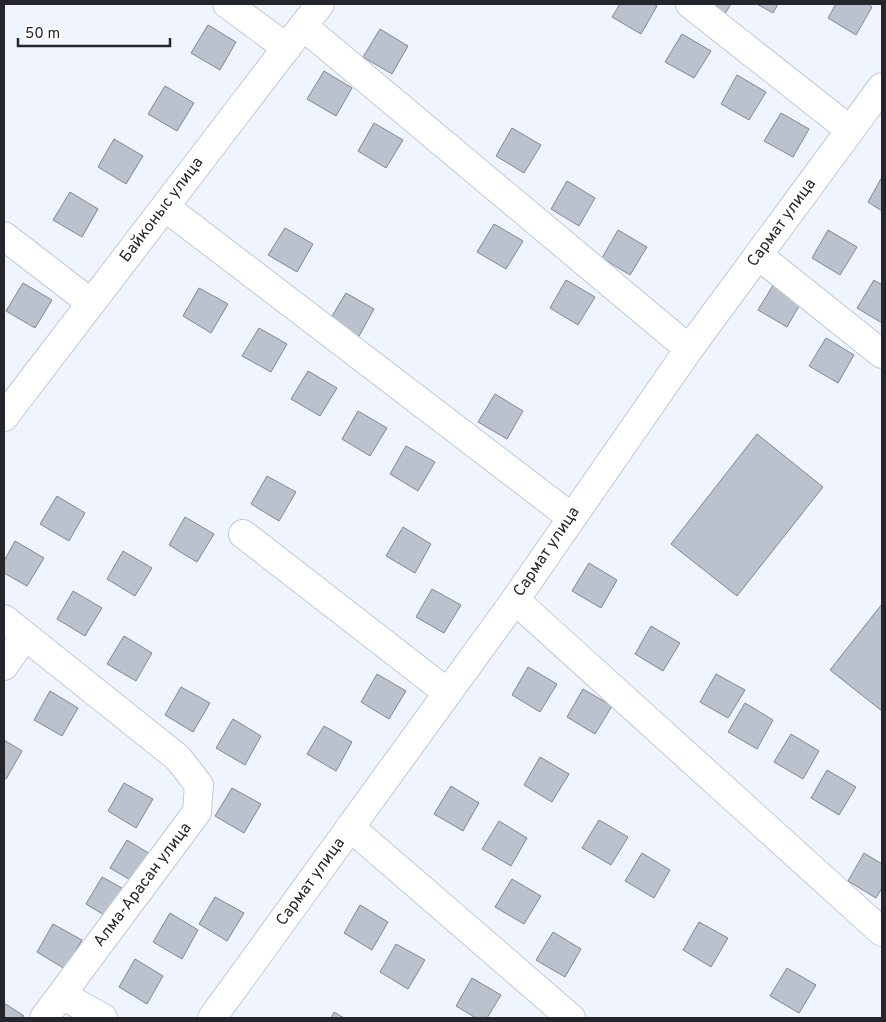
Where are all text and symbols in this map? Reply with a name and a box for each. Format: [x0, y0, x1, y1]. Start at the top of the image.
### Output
scale bar [18, 15, 170, 47]
text: 50 m [25, 25, 60, 44]
street label: Байконыс улица [116, 153, 208, 267]
street label: Сармат улица [743, 175, 821, 271]
street label: Сармат улица [509, 503, 585, 601]
street label: Алма-Арасан улица [90, 819, 196, 951]
street label: Сармат улица [272, 834, 350, 930]

